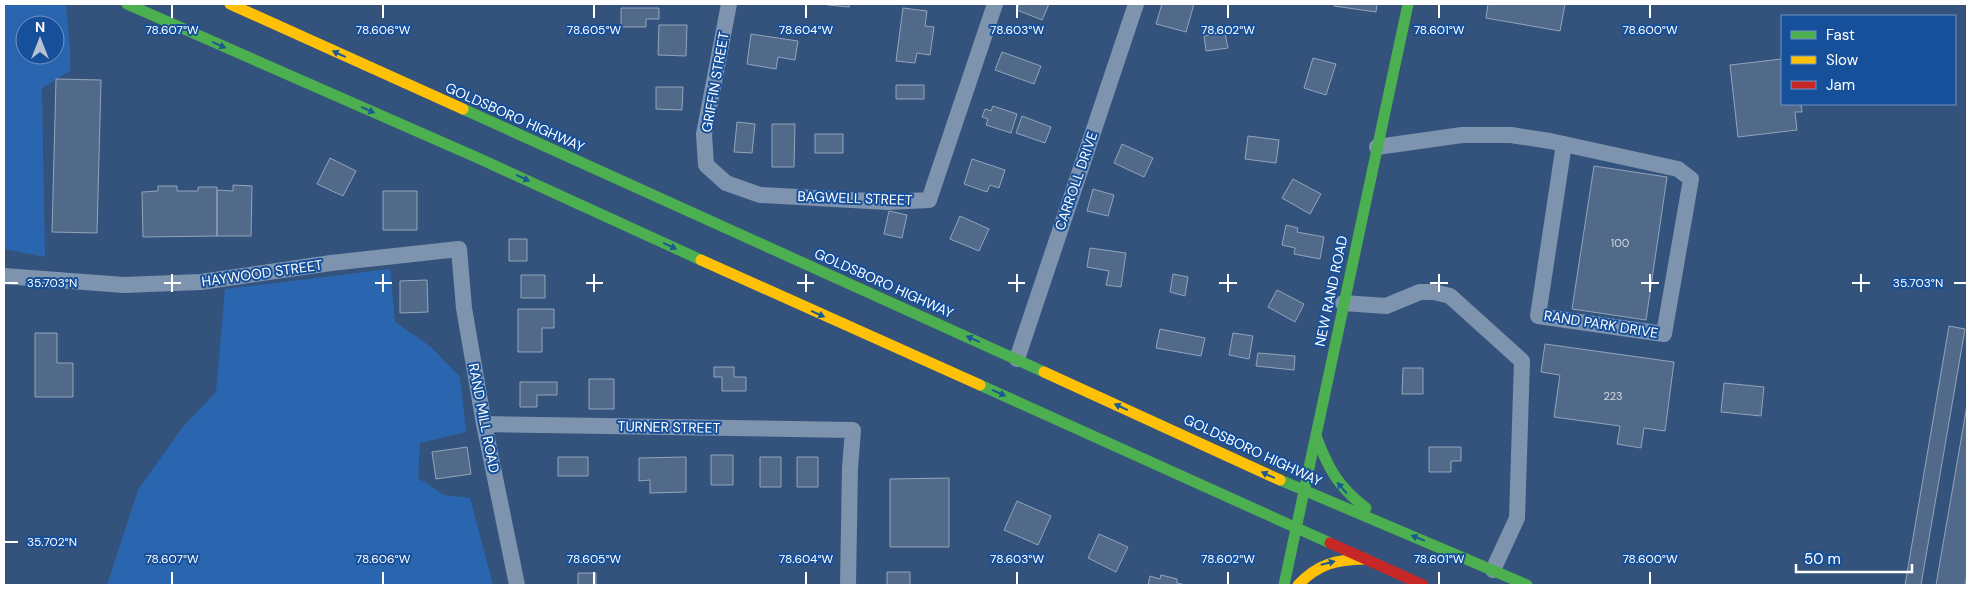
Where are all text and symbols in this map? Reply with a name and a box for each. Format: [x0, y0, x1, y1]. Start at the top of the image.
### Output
north arrow [15, 15, 65, 65]
legend [1781, 15, 1956, 105]
text: N [35, 18, 45, 36]
text: 78.607°W [145, 22, 199, 38]
text: 78.606°W [356, 22, 411, 38]
text: 78.605°W [567, 22, 622, 38]
text: 78.604°W [779, 22, 834, 38]
text: 78.603°W [990, 22, 1044, 38]
text: 78.602°W [1201, 22, 1255, 38]
text: 78.601°W [1414, 22, 1465, 38]
text: 78.600°W [1622, 22, 1678, 38]
text: Fast [1826, 25, 1855, 45]
street label: GRIFFIN STREET [697, 30, 733, 134]
one-way arrow [212, 41, 226, 49]
one-way arrow [332, 49, 346, 57]
text: Slow [1826, 50, 1859, 70]
text: Jam [1826, 75, 1855, 95]
street label: GOLDSBORO HIGHWAY [443, 78, 587, 156]
one-way arrow [361, 106, 375, 114]
street label: CARROLL DRIVE [1051, 129, 1101, 233]
one-way arrow [516, 174, 530, 182]
street label: BAGWELL STREET [797, 187, 913, 209]
street label: NEW RAND ROAD [1310, 234, 1352, 348]
house number: 100 [1611, 236, 1629, 250]
one-way arrow [663, 242, 677, 250]
street label: GOLDSBORO HIGHWAY [812, 244, 956, 322]
street label: HAYWOOD STREET [200, 256, 324, 290]
text: 35.703°N [27, 275, 77, 291]
text: 35.703°N [1893, 275, 1943, 291]
street label: RAND PARK DRIVE [1543, 306, 1660, 342]
one-way arrow [811, 310, 825, 318]
one-way arrow [966, 334, 980, 342]
street label: RAND MILL ROAD [465, 362, 503, 474]
house number: 223 [1603, 389, 1623, 403]
one-way arrow [992, 390, 1006, 398]
one-way arrow [1114, 402, 1128, 410]
street label: GOLDSBORO HIGHWAY [1181, 410, 1325, 490]
street label: TURNER STREET [617, 417, 721, 437]
one-way arrow [1261, 470, 1276, 479]
one-way arrow [1336, 483, 1348, 495]
text: 35.702°N [27, 534, 77, 550]
one-way arrow [1411, 534, 1425, 542]
scale bar [1796, 542, 1912, 574]
text: 50 m [1804, 549, 1841, 569]
text: 78.607°W [145, 551, 199, 567]
text: 78.606°W [356, 551, 411, 567]
text: 78.605°W [567, 551, 622, 567]
text: 78.604°W [779, 551, 834, 567]
text: 78.603°W [990, 551, 1044, 567]
text: 78.602°W [1201, 551, 1255, 567]
text: 78.601°W [1414, 551, 1465, 567]
text: 78.600°W [1622, 551, 1678, 567]
one-way arrow [1321, 559, 1336, 567]

